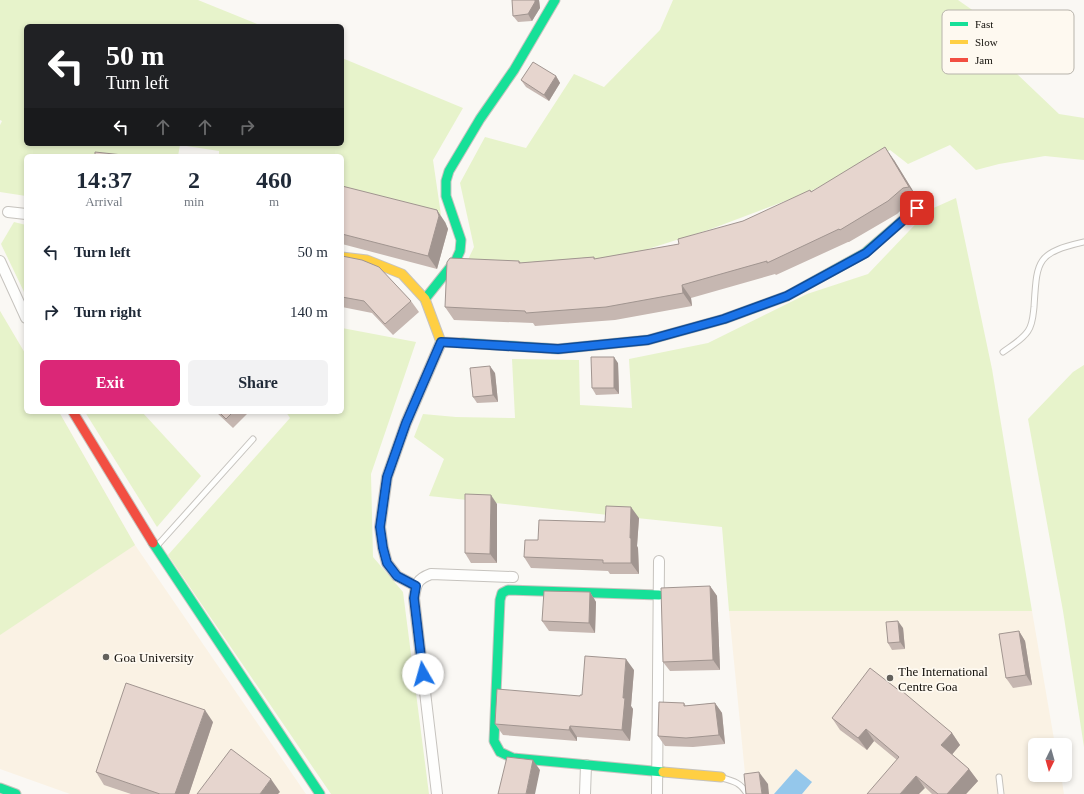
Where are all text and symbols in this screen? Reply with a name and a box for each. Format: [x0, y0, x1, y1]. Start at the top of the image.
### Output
legend [942, 10, 1074, 74]
text: Fast [975, 18, 993, 30]
text: Slow [975, 36, 998, 48]
icon: left [40, 40, 92, 92]
text: 50 m [106, 40, 164, 71]
text: Jam [975, 54, 993, 66]
text: Turn left [106, 73, 169, 93]
icon: left [110, 116, 132, 138]
icon: ahead [152, 116, 174, 138]
icon: ahead [194, 116, 216, 138]
icon: right [236, 116, 258, 138]
text: 14:37 [76, 167, 132, 193]
text: 2 [188, 167, 200, 193]
text: 460 [256, 167, 292, 193]
pin [900, 191, 934, 225]
text: Arrival [85, 194, 123, 209]
text: min [184, 194, 204, 209]
text: m [269, 194, 279, 209]
icon: arrive [906, 197, 928, 219]
icon: left [40, 241, 62, 263]
text: Turn left [74, 244, 131, 260]
text: 50 m [298, 244, 328, 260]
icon: right [40, 301, 62, 323]
text: Turn right [74, 304, 141, 320]
text: 140 m [290, 304, 328, 320]
button: Exit [40, 360, 180, 406]
button: Share [188, 360, 328, 406]
place label: Goa University [114, 650, 194, 665]
marker: Goa University [101, 652, 111, 662]
position arrow [402, 653, 444, 695]
place label: The International Centre Goa [898, 664, 988, 694]
marker: The International Centre Goa [885, 673, 895, 683]
north arrow [1028, 738, 1072, 782]
map controls [1028, 738, 1072, 782]

